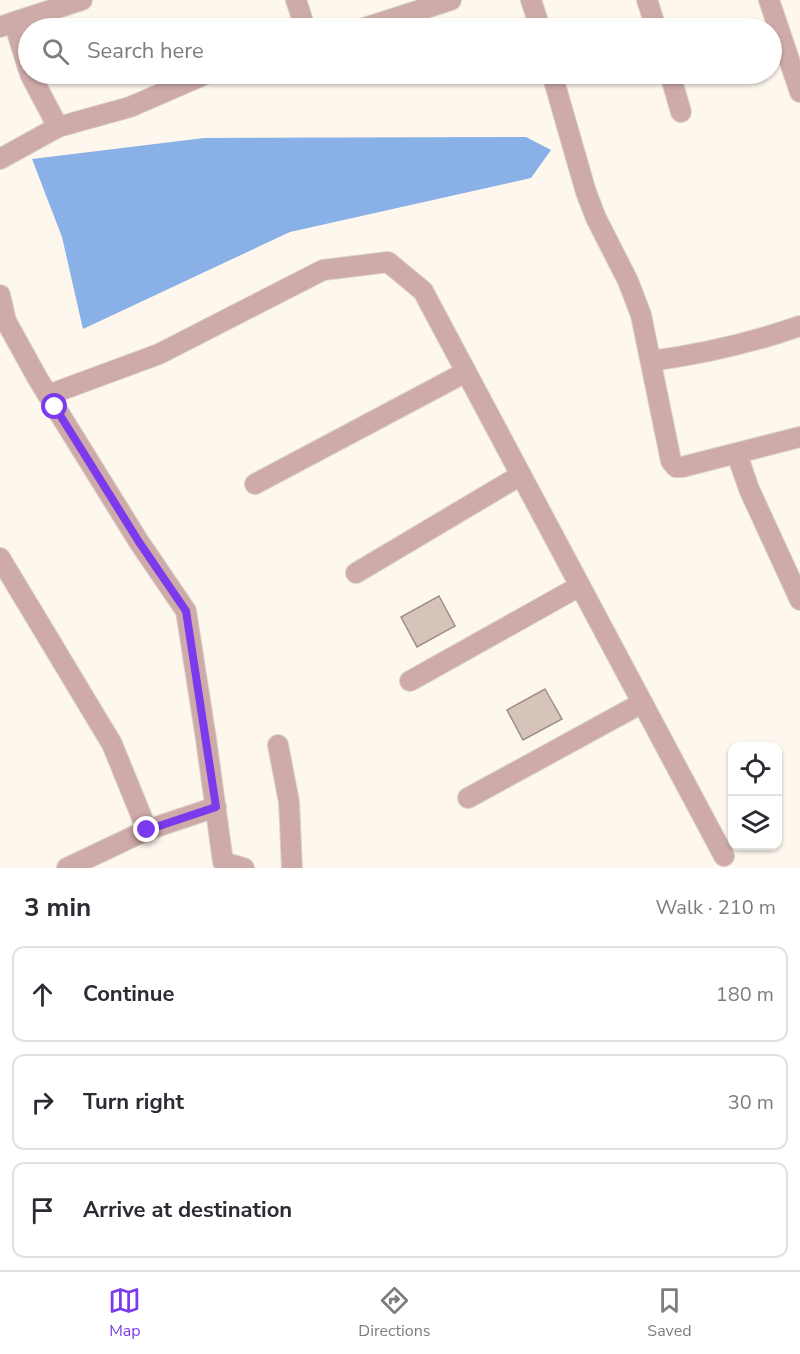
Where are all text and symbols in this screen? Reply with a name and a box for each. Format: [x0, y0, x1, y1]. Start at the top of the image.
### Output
search box [18, 18, 782, 84]
icon: search [39, 35, 72, 68]
text: Search here [87, 36, 204, 66]
route start [41, 393, 67, 419]
map controls [728, 742, 782, 850]
button: locate [728, 742, 782, 796]
button: layers [728, 796, 782, 850]
route end [133, 816, 159, 842]
text: 3 min [24, 890, 91, 925]
text: Walk · 210 m [656, 894, 776, 921]
icon: ahead [26, 978, 59, 1011]
text: Continue [83, 979, 174, 1009]
text: 180 m [716, 981, 774, 1008]
icon: right [26, 1086, 59, 1119]
text: Turn right [83, 1087, 184, 1117]
text: 30 m [728, 1089, 774, 1116]
icon: arrive [26, 1194, 59, 1227]
text: Arrive at destination [83, 1195, 292, 1225]
tab: Map [108, 1284, 141, 1342]
tab: Directions [358, 1284, 430, 1342]
tab: Saved [647, 1284, 692, 1342]

